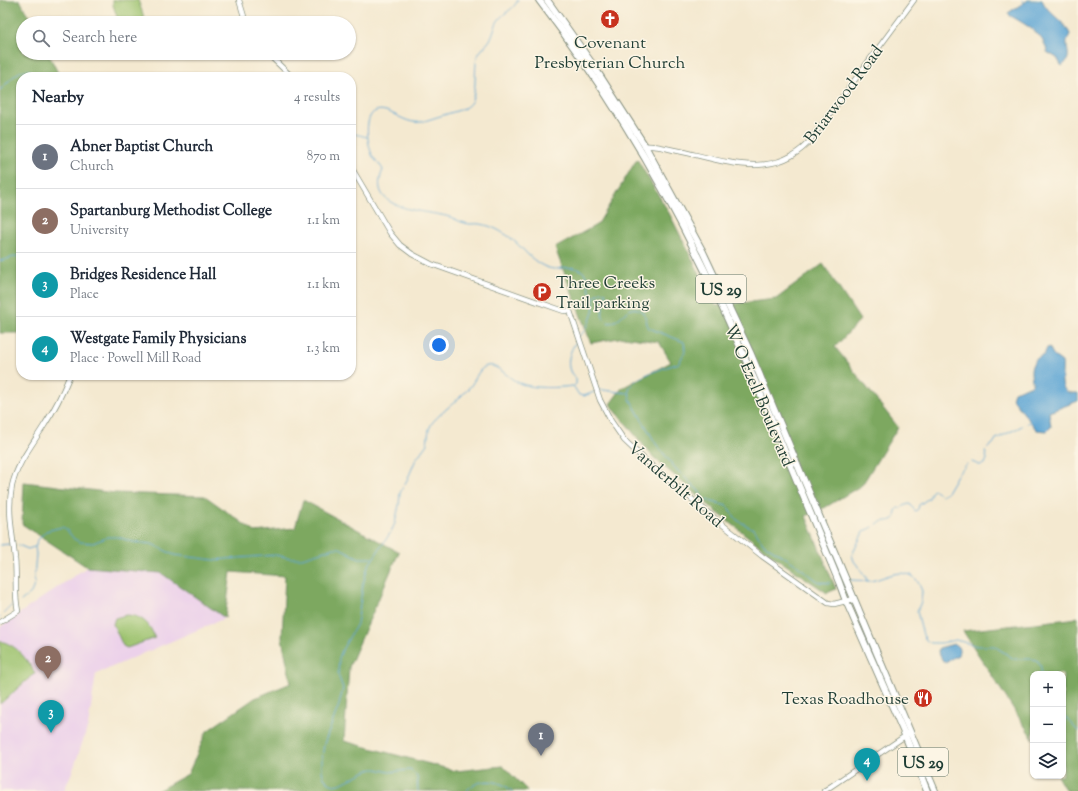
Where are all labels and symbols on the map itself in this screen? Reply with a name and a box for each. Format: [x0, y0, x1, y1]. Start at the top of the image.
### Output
church icon: Covenant Presbyterian Church [599, 8, 621, 30]
place label: Covenant Presbyterian Church [534, 32, 686, 76]
street label: Briarwood Road [799, 40, 890, 150]
place label: Three Creeks Trail parking [556, 272, 655, 316]
road number: US 29 [696, 275, 746, 303]
parking icon: Three Creeks Trail parking [531, 281, 553, 303]
street label: W O Ezell Boulevard [717, 321, 799, 471]
your location [429, 335, 449, 355]
street label: Vanderbilt Road [621, 437, 728, 534]
pin: 2 [35, 646, 61, 679]
restaurant icon: Texas Roadhouse [912, 687, 934, 709]
place label: Texas Roadhouse [782, 688, 909, 712]
pin: 3 [38, 700, 64, 733]
pin: 1 [528, 723, 554, 756]
pin: 4 [854, 748, 880, 781]
road number: US 29 [898, 748, 948, 776]

